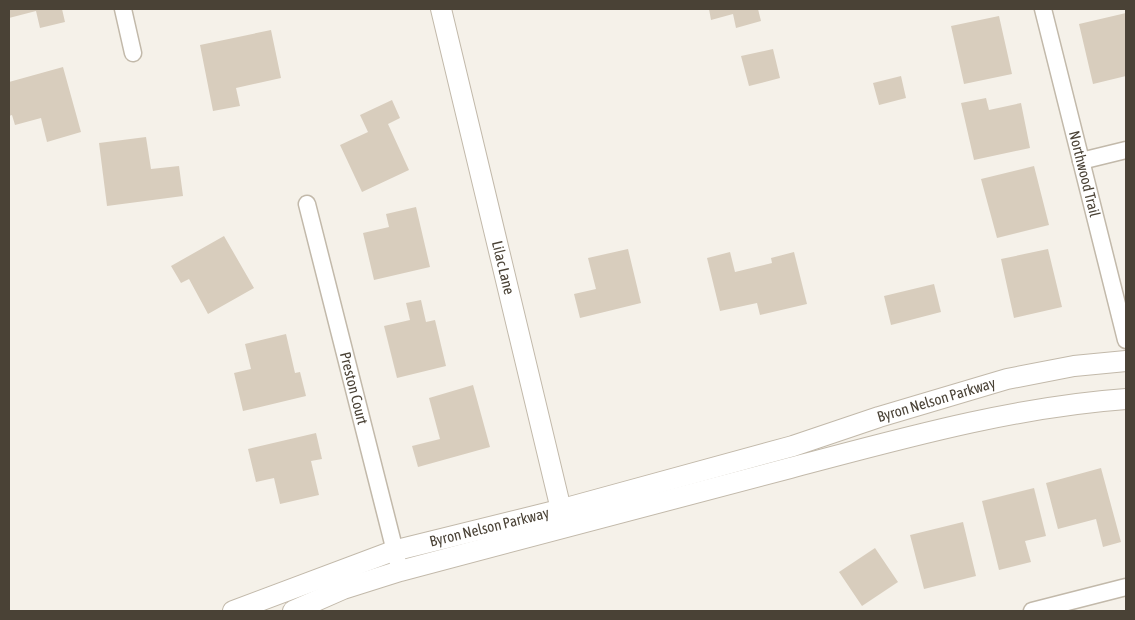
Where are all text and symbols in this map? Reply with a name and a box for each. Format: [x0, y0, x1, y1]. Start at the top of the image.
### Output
street label: Northwood Trail [1066, 129, 1104, 219]
street label: Lilac Lane [489, 239, 518, 296]
street label: Preston Court [337, 350, 372, 426]
street label: Byron Nelson Parkway [875, 374, 997, 425]
street label: Byron Nelson Parkway [428, 504, 551, 550]

